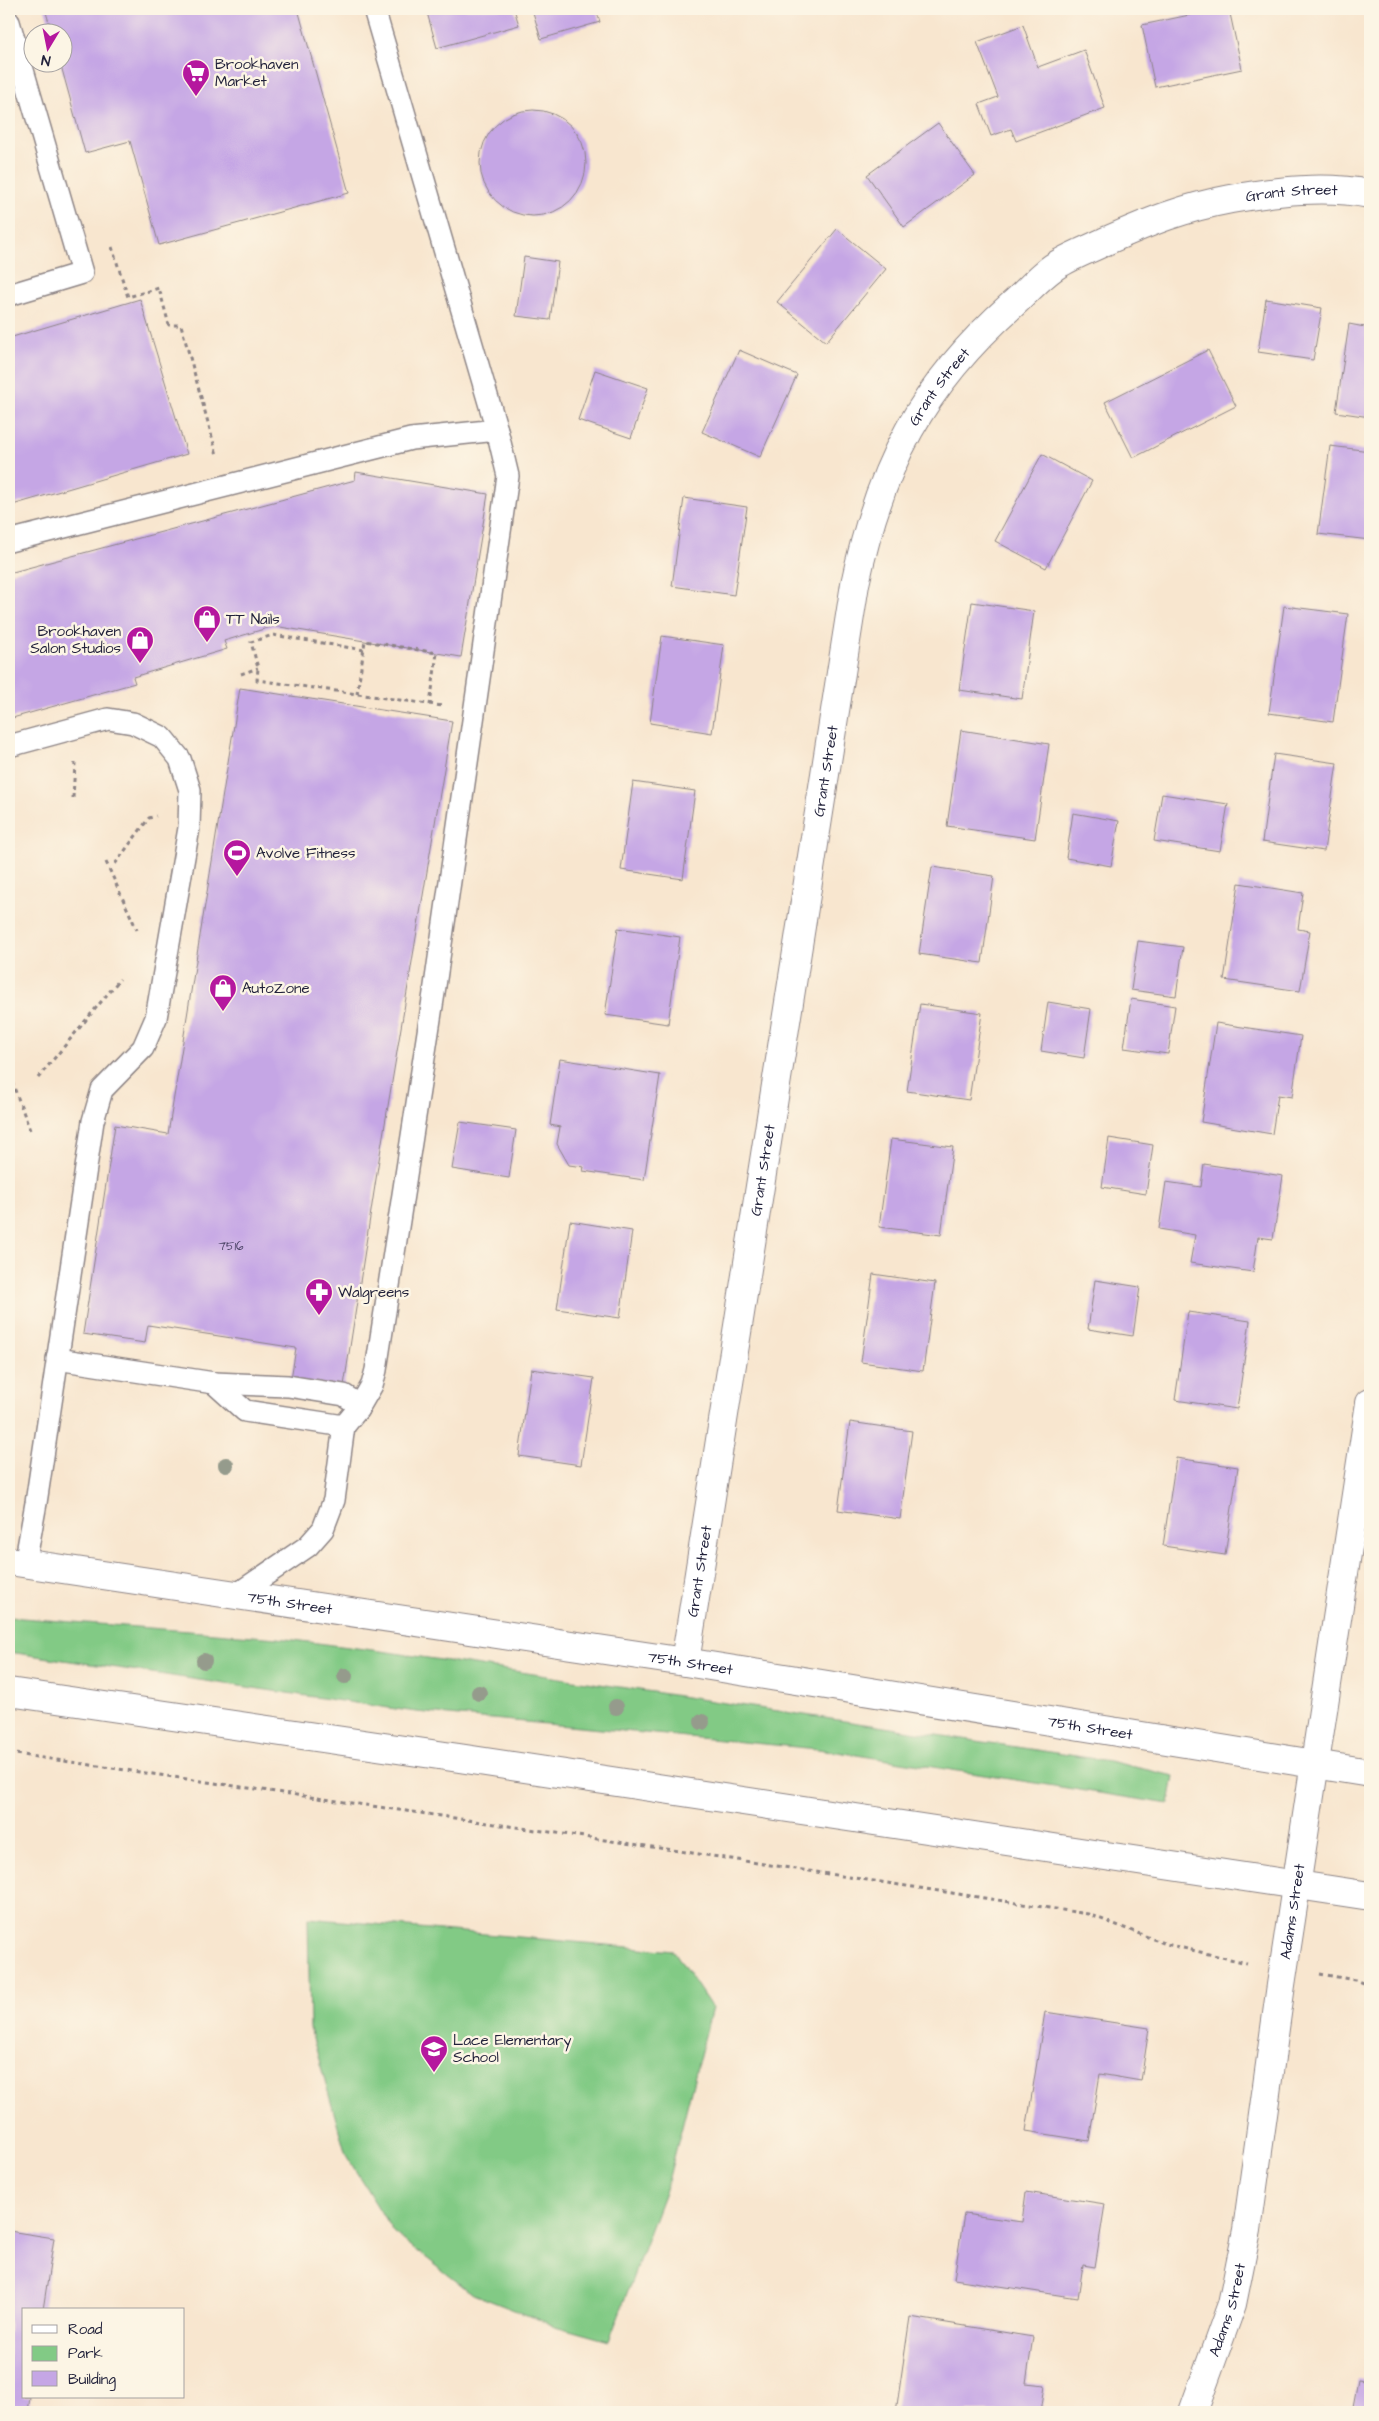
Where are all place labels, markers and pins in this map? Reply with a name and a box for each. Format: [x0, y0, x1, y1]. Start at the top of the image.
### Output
place label: Brookhaven Market [215, 54, 299, 92]
supermarket icon: Brookhaven Market [181, 58, 211, 97]
shop icon: TT Nails [192, 604, 222, 643]
place label: TT Nails [226, 609, 280, 630]
place label: Brookhaven Salon Studios [30, 621, 121, 659]
shop icon: Brookhaven Salon Studios [125, 625, 155, 664]
sports icon: Avolve Fitness [222, 838, 252, 877]
place label: Avolve Fitness [256, 843, 356, 864]
shop icon: AutoZone [208, 973, 238, 1012]
place label: AutoZone [242, 978, 310, 999]
pharmacy icon: Walgreens [304, 1277, 334, 1316]
place label: Walgreens [338, 1282, 410, 1304]
place label: Lace Elementary School [453, 2030, 571, 2068]
school or university icon: Lace Elementary School [419, 2034, 449, 2073]

